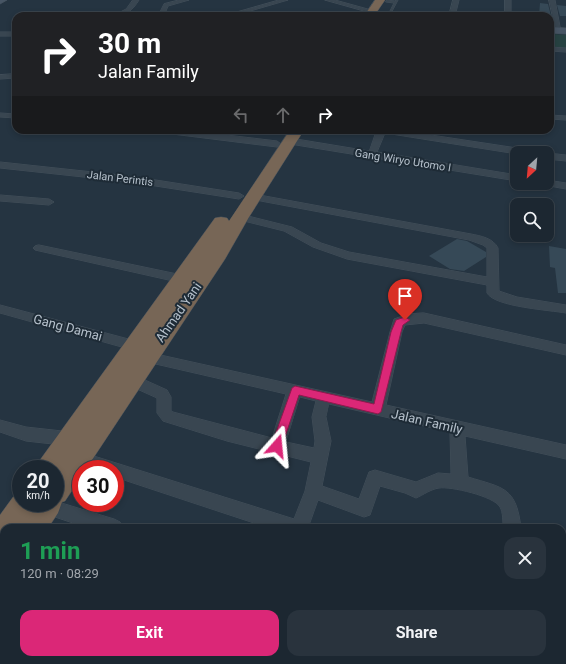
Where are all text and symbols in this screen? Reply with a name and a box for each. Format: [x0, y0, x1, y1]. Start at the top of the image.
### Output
text: 30 m [98, 27, 161, 60]
icon: right [32, 28, 84, 80]
text: Jalan Family [98, 61, 199, 82]
icon: left [230, 104, 252, 126]
icon: ahead [272, 104, 294, 126]
icon: right [314, 104, 336, 126]
street label: Gang Wiryo Utomo I [354, 146, 452, 175]
north arrow [510, 146, 554, 190]
map controls [510, 146, 554, 242]
street label: Jalan Perintis [86, 168, 154, 189]
button: search [510, 198, 554, 242]
pin [388, 279, 422, 320]
street label: Ahmad Yani [152, 280, 204, 345]
icon: arrive [394, 285, 416, 307]
street label: Gang Damai [32, 311, 104, 344]
street label: Jalan Family [390, 406, 464, 437]
position arrow [256, 425, 298, 467]
speed limit sign: 30 [72, 460, 124, 512]
text: 20 [27, 469, 49, 493]
text: km/h [26, 490, 50, 501]
text: 1 min [20, 537, 80, 565]
button: close [504, 537, 546, 579]
text: 120 m · 08:29 [20, 566, 99, 581]
button: Exit [20, 610, 279, 656]
button: Share [287, 610, 546, 656]

